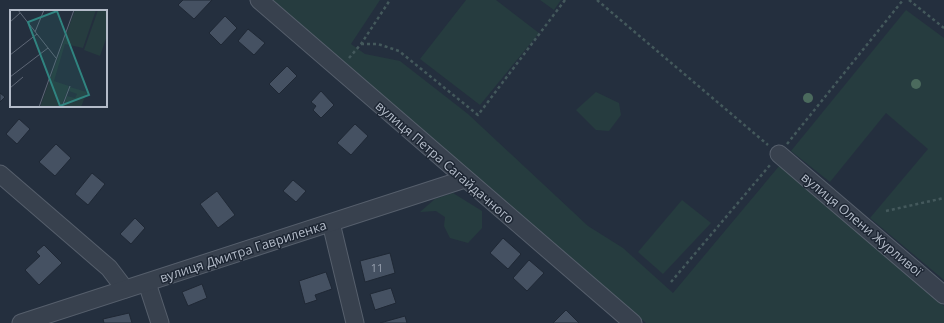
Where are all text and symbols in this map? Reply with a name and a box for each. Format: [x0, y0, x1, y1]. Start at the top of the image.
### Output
inset map [10, 10, 107, 107]
street label: вулиця Петра Сагайдачного [372, 97, 518, 227]
street label: вулиця Олени Журливої [798, 168, 927, 280]
street label: вулиця Дмитра Гавриленка [157, 216, 329, 286]
house number: 11 [371, 260, 383, 275]

